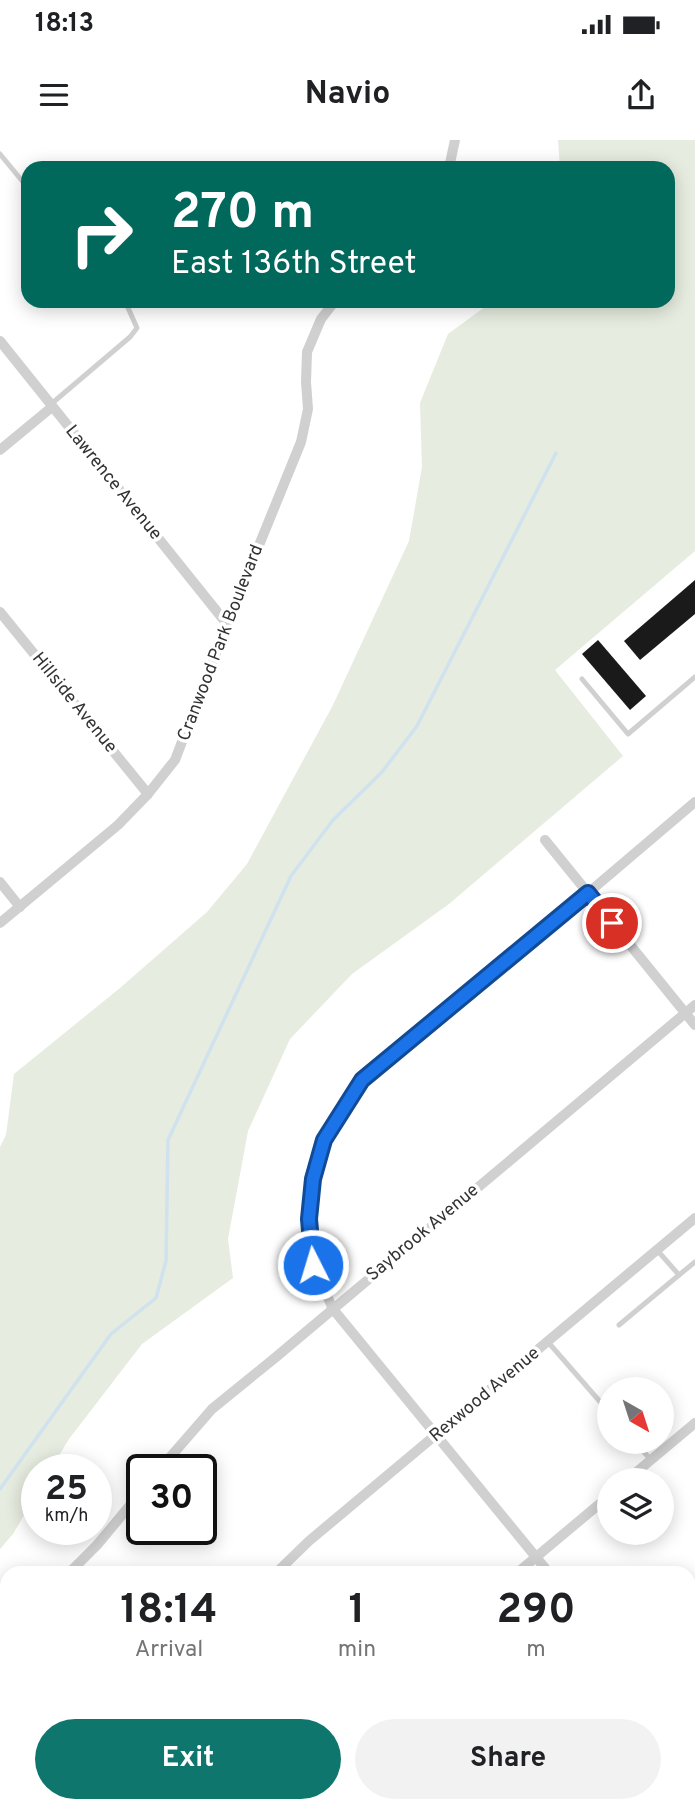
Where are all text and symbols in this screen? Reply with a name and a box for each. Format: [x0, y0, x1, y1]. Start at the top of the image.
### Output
text: 18:13 [35, 8, 94, 41]
text: Navio [305, 75, 390, 115]
icon: menu [35, 76, 73, 114]
icon: share [622, 76, 660, 114]
text: 270 m [171, 184, 314, 246]
icon: right [56, 189, 147, 280]
text: East 136th Street [171, 245, 417, 285]
street label: Lawrence Avenue [60, 421, 166, 545]
street label: Cranwood Park Boulevard [173, 542, 269, 744]
street label: Hillside Avenue [26, 648, 122, 758]
pin [582, 893, 642, 953]
icon: arrive [593, 904, 631, 942]
street label: Saybrook Avenue [362, 1179, 484, 1287]
position arrow [276, 1228, 350, 1302]
street label: Rexwood Avenue [425, 1342, 545, 1448]
north arrow [597, 1377, 674, 1454]
map controls [597, 1377, 674, 1545]
speed limit sign: 30 [126, 1454, 217, 1545]
text: 25 [45, 1468, 88, 1512]
button: layers [597, 1468, 674, 1545]
text: km/h [45, 1505, 88, 1528]
text: 18:14 [120, 1585, 218, 1638]
text: 1 [349, 1585, 365, 1638]
text: 290 [496, 1585, 576, 1638]
text: Arrival [135, 1636, 203, 1665]
text: min [338, 1636, 376, 1665]
text: m [526, 1636, 546, 1665]
button: Exit [35, 1719, 341, 1799]
button: Share [355, 1719, 661, 1799]

